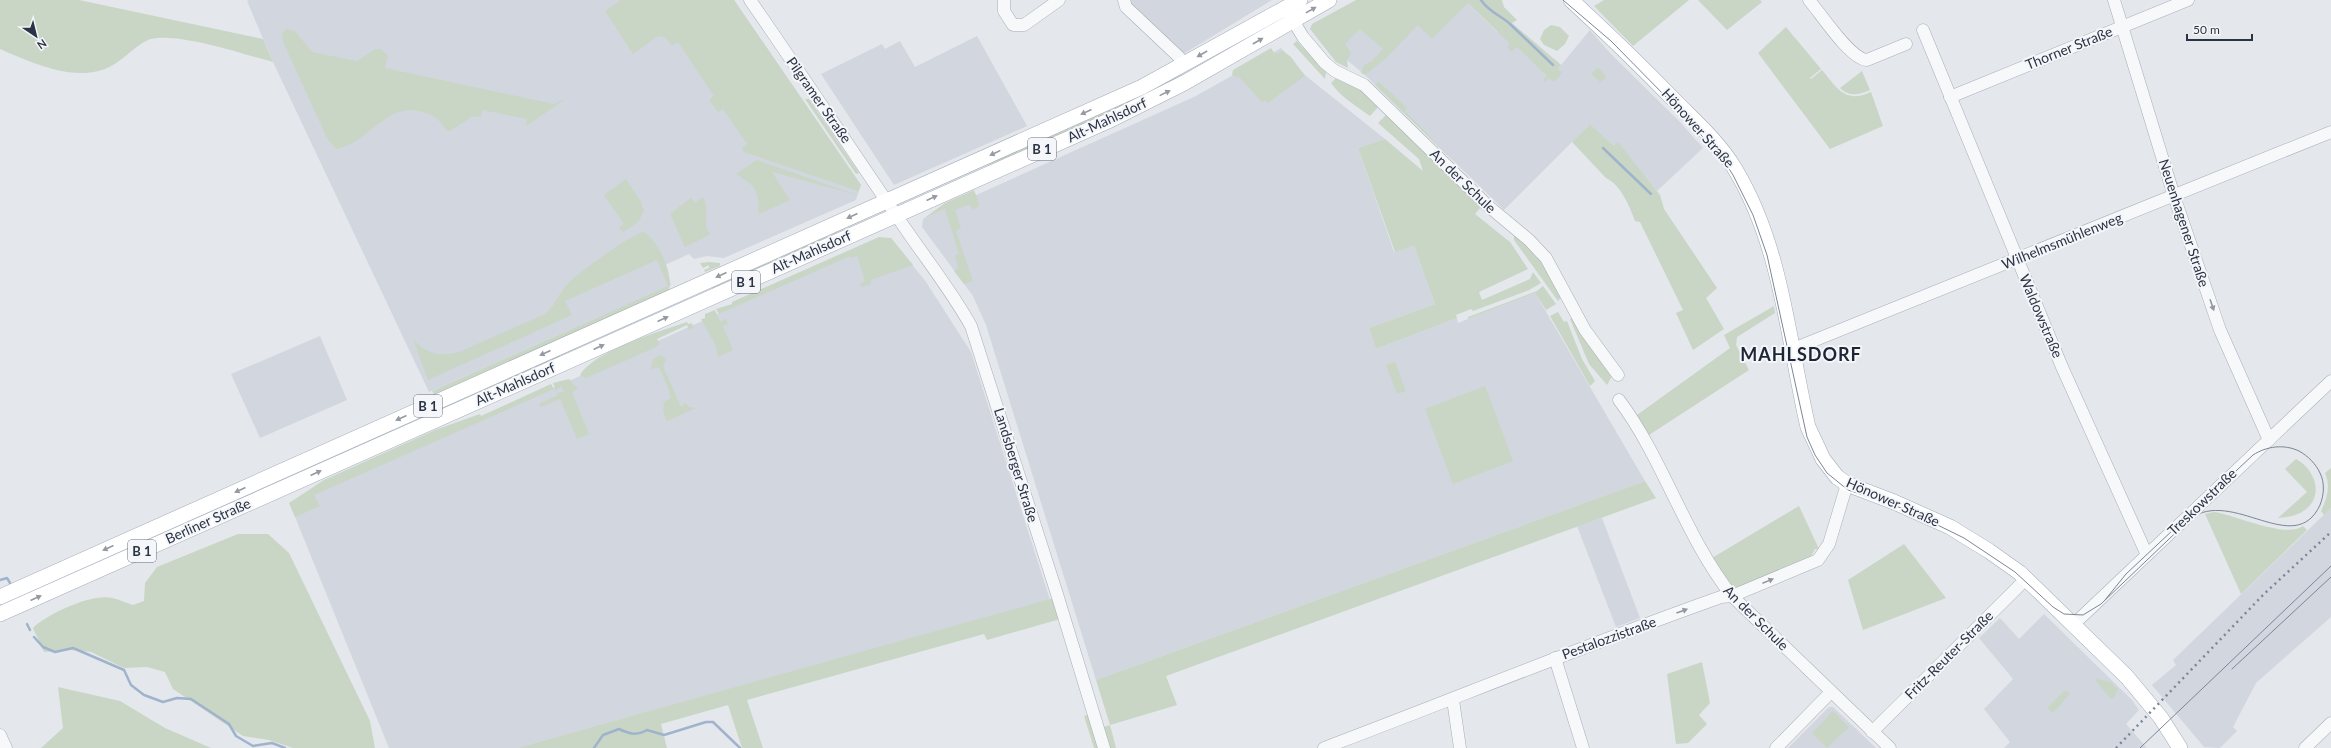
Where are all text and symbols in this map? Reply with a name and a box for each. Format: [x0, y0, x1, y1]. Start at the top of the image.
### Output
one-way arrow [1305, 7, 1317, 14]
north arrow [16, 16, 56, 56]
scale bar [2187, 16, 2252, 42]
street label: Thorner Straße [2023, 22, 2115, 73]
text: 50 m [2193, 22, 2220, 37]
text: N [35, 37, 49, 52]
one-way arrow [1252, 38, 1263, 45]
one-way arrow [1196, 50, 1208, 57]
street label: Pilgramer Straße [783, 53, 855, 146]
street label: Hönower Straße [1658, 85, 1738, 171]
one-way arrow [1159, 90, 1171, 96]
street label: Alt-Mahlsdorf [1064, 94, 1149, 145]
one-way arrow [1081, 109, 1092, 115]
road number: B 1 [1028, 138, 1056, 160]
street label: An der Schule [1427, 145, 1500, 216]
one-way arrow [989, 150, 1001, 156]
street label: Neuenhagener Straße [2156, 157, 2213, 289]
one-way arrow [926, 195, 938, 201]
street label: Wilhelmsmühlenweg [1999, 209, 2125, 272]
one-way arrow [845, 214, 857, 220]
street label: Alt-Mahlsdorf [768, 226, 853, 277]
road number: B 1 [732, 271, 760, 293]
street label: Waldowstraße [2016, 271, 2067, 360]
one-way arrow [715, 272, 726, 278]
one-way arrow [2209, 300, 2215, 312]
one-way arrow [657, 315, 669, 321]
district label: MAHLSDORF [1740, 343, 1862, 365]
one-way arrow [593, 344, 604, 350]
one-way arrow [539, 350, 551, 357]
street label: Alt-Mahlsdorf [472, 358, 557, 409]
road number: B 1 [414, 395, 442, 417]
street label: Landsberger Straße [991, 406, 1042, 524]
one-way arrow [395, 415, 406, 421]
street label: Treskowstraße [2164, 465, 2240, 539]
one-way arrow [310, 470, 322, 476]
street label: Hönower Straße [1844, 473, 1943, 530]
one-way arrow [234, 487, 245, 493]
street label: Berliner Straße [163, 494, 253, 547]
road number: B 1 [128, 540, 156, 562]
one-way arrow [103, 545, 114, 551]
one-way arrow [1762, 578, 1773, 584]
street label: An der Schule [1720, 582, 1792, 654]
one-way arrow [30, 595, 41, 601]
street label: Fritz-Reuter-Straße [1901, 607, 1996, 702]
one-way arrow [1676, 608, 1688, 614]
street label: Pestalozzistraße [1559, 613, 1658, 662]

